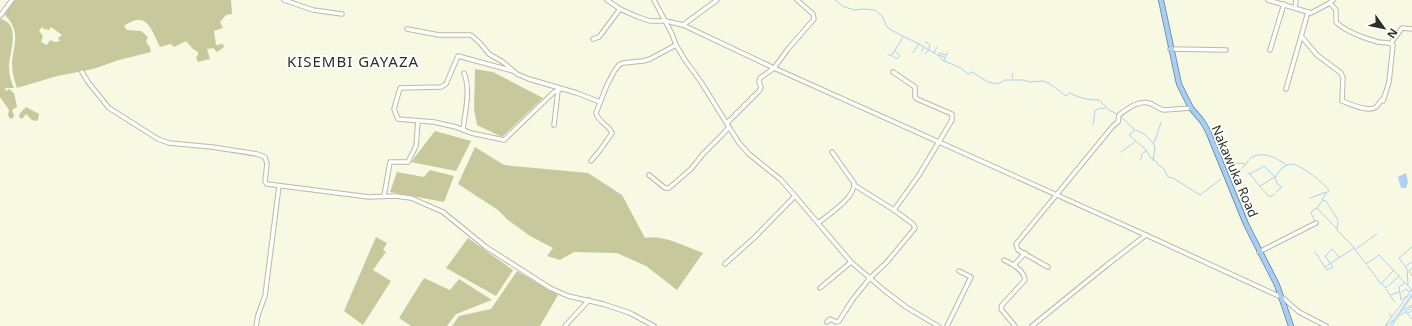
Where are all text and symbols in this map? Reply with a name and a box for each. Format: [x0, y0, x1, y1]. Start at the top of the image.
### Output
north arrow [1364, 8, 1404, 48]
text: N [1384, 26, 1402, 42]
district label: KISEMBI GAYAZA [287, 51, 419, 71]
street label: Nakawuka Road [1207, 122, 1263, 220]

